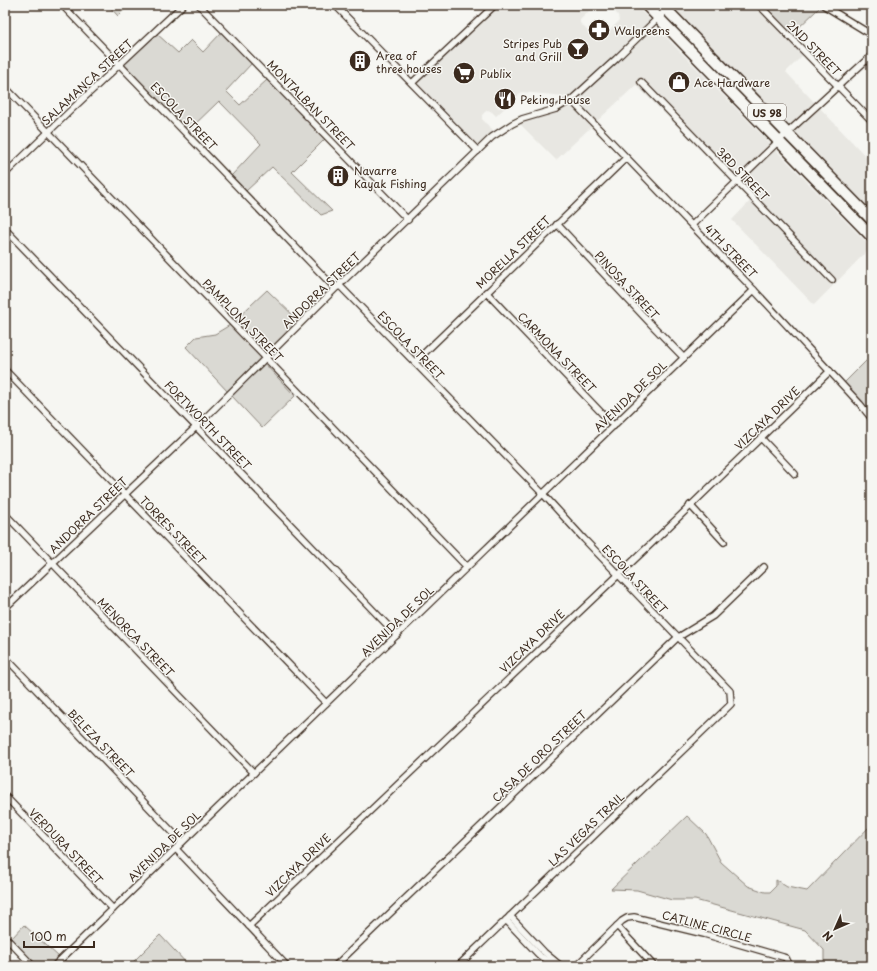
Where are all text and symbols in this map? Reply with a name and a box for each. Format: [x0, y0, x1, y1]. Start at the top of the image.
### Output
street label: 2ND STREET [783, 16, 845, 80]
pharmacy icon: Walgreens [586, 17, 612, 43]
place label: Walgreens [614, 22, 670, 39]
street label: SALAMANCA STREET [37, 35, 137, 129]
place label: Stripes Pub and Grill [503, 35, 562, 65]
bar icon: Stripes Pub and Grill [565, 36, 591, 62]
place label: Area of three houses [376, 47, 442, 77]
building icon: Area of three houses [347, 48, 373, 74]
street label: MONTALBAN STREET [263, 56, 359, 154]
supermarket icon: Publix [451, 60, 477, 86]
place label: Publix [480, 65, 511, 82]
shop icon: Ace Hardware [666, 69, 692, 95]
place label: Ace Hardware [694, 74, 770, 91]
street label: ESCOLA STREET [147, 78, 221, 154]
restaurant icon: Peking House [492, 86, 518, 112]
place label: Peking House [520, 91, 590, 108]
road number: US 98 [748, 104, 786, 120]
street label: 3RD STREET [713, 143, 773, 205]
place label: Navarre Kayak Fishing [354, 162, 427, 192]
building icon: Navarre Kayak Fishing [325, 163, 351, 189]
street label: MORELLA STREET [472, 211, 555, 292]
street label: 4TH STREET [701, 220, 761, 282]
street label: PINOSA STREET [591, 247, 664, 323]
street label: ANDORRA STREET [278, 248, 364, 332]
street label: PAMPLONA STREET [199, 275, 288, 366]
street label: ESCOLA STREET [374, 307, 448, 383]
street label: CARMONA STREET [514, 308, 600, 396]
street label: AVENIDA DE SOL [590, 356, 671, 435]
street label: FORTWORTH STREET [161, 377, 256, 474]
street label: VIZCAYA DRIVE [731, 382, 804, 454]
street label: ANDORRA STREET [45, 473, 131, 557]
street label: TORRES STREET [136, 492, 210, 568]
street label: ESCOLA STREET [598, 541, 672, 618]
street label: AVENIDA DE SOL [357, 581, 438, 660]
street label: MENORCA STREET [94, 594, 179, 681]
street label: VIZCAYA DRIVE [496, 605, 569, 677]
street label: BELEZA STREET [64, 705, 138, 781]
street label: CASA DE ORO STREET [488, 706, 590, 806]
street label: LAS VEGAS TRAIL [544, 788, 628, 870]
street label: VERDURA STREET [25, 804, 107, 888]
street label: AVENIDA DE SOL [124, 806, 205, 885]
street label: VIZCAYA DRIVE [262, 829, 335, 901]
street label: CATLINE CIRCLE [660, 906, 754, 946]
north arrow [815, 909, 855, 949]
scale bar [24, 923, 94, 949]
text: 100 m [30, 927, 67, 945]
text: N [818, 927, 837, 946]

